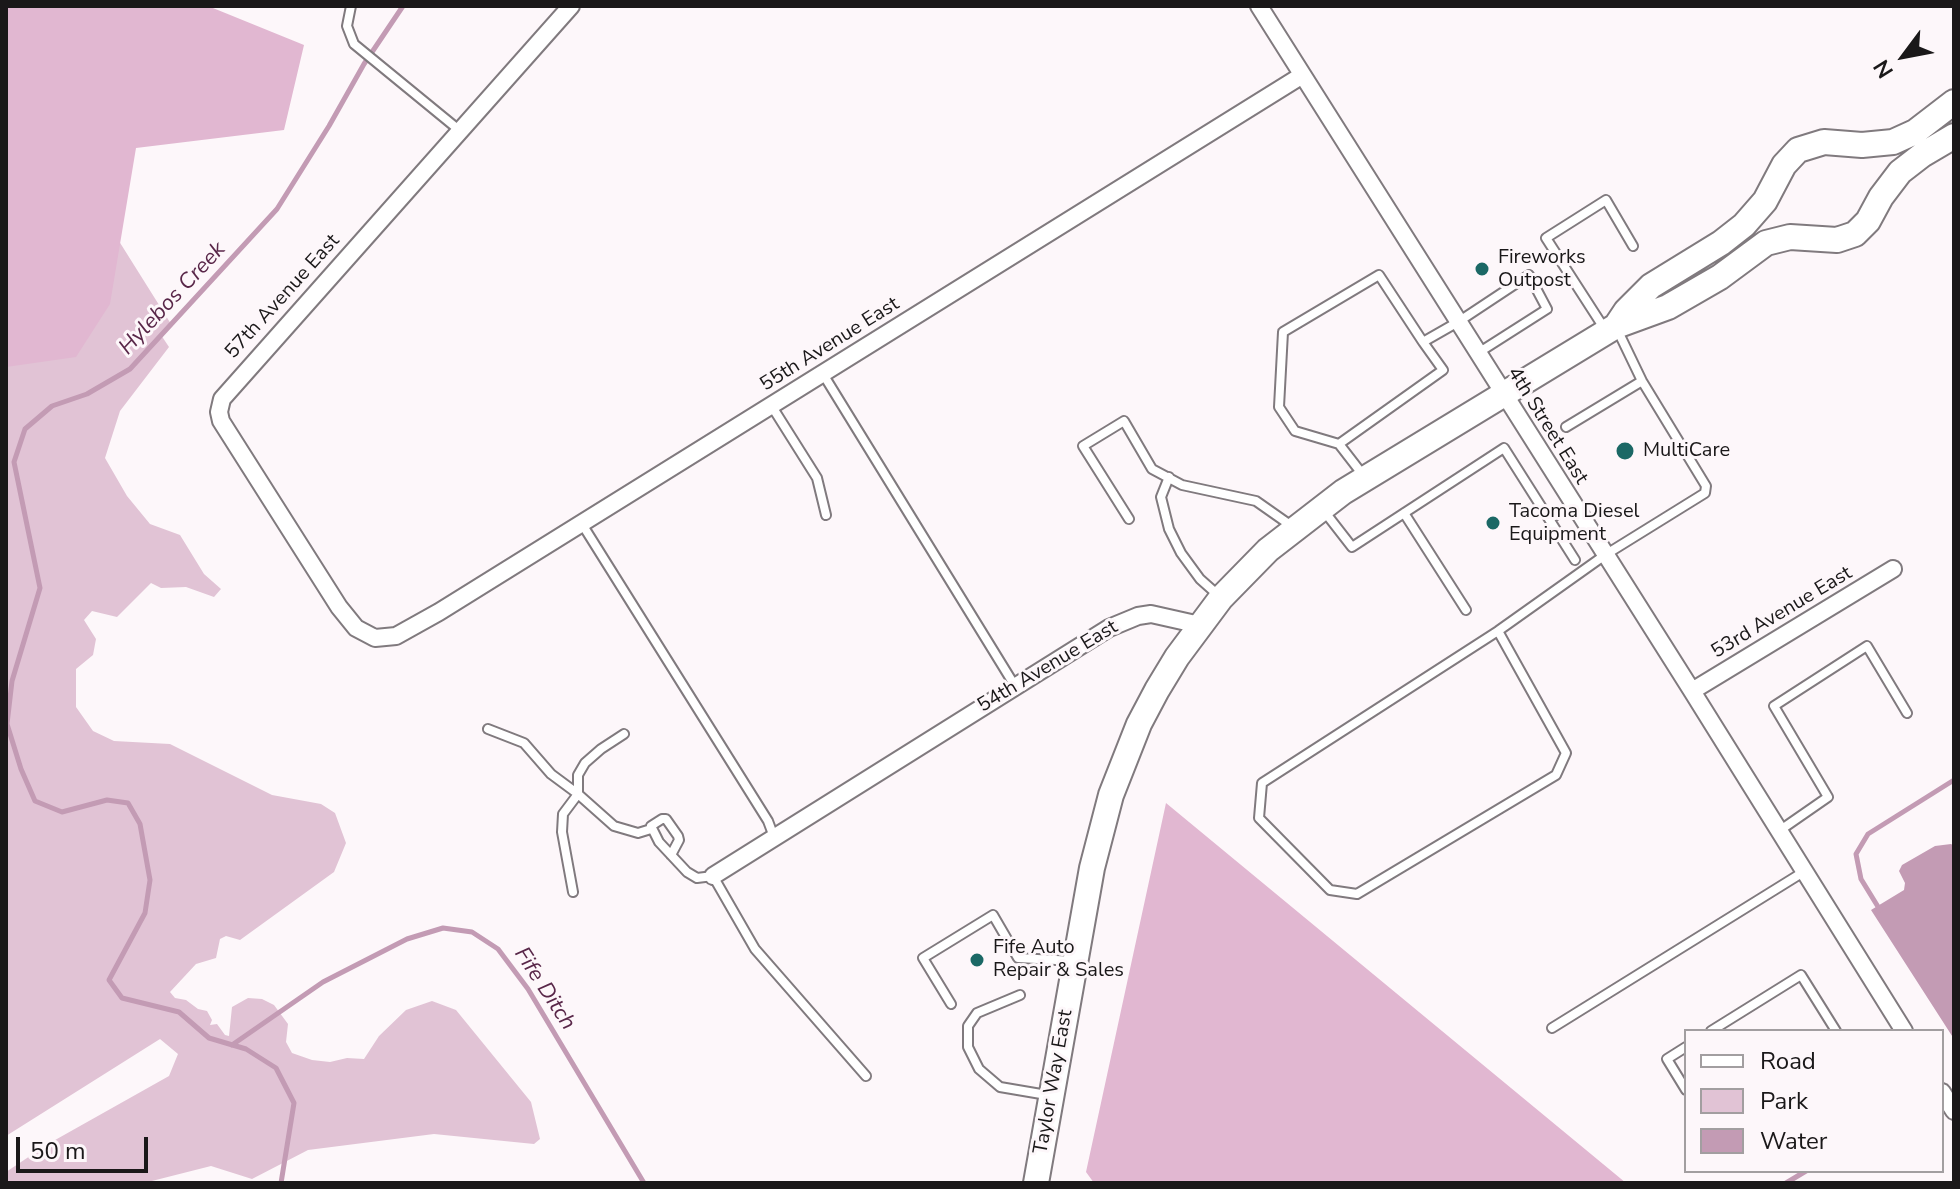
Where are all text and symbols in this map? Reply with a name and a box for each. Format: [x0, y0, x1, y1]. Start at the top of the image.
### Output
north arrow [1864, 16, 1944, 96]
text: N [1867, 54, 1901, 84]
street label: 57th Avenue East [221, 230, 345, 364]
water label: Hylebos Creek [114, 237, 232, 361]
place label: Fireworks Outpost [1498, 246, 1586, 293]
marker: Fireworks Outpost [1473, 260, 1491, 278]
street label: 55th Avenue East [756, 293, 904, 397]
street label: 4th Street East [1501, 363, 1593, 489]
place label: MultiCare [1643, 439, 1730, 463]
marker: MultiCare [1614, 440, 1636, 462]
place label: Tacoma Diesel Equipment [1509, 500, 1639, 547]
marker: Tacoma Diesel Equipment [1484, 514, 1502, 532]
street label: 53rd Avenue East [1707, 562, 1857, 664]
street label: 54th Avenue East [974, 616, 1122, 718]
place label: Fife Auto Repair & Sales [993, 936, 1124, 983]
water label: Fife Ditch [508, 943, 580, 1035]
marker: Fife Auto Repair & Sales [968, 951, 986, 969]
street label: Taylor Way East [1030, 1008, 1078, 1156]
legend [1684, 1029, 1944, 1173]
text: Road [1760, 1045, 1816, 1077]
text: Park [1760, 1085, 1808, 1117]
scale bar [20, 1121, 152, 1171]
text: Water [1760, 1125, 1827, 1157]
text: 50 m [30, 1135, 86, 1167]

